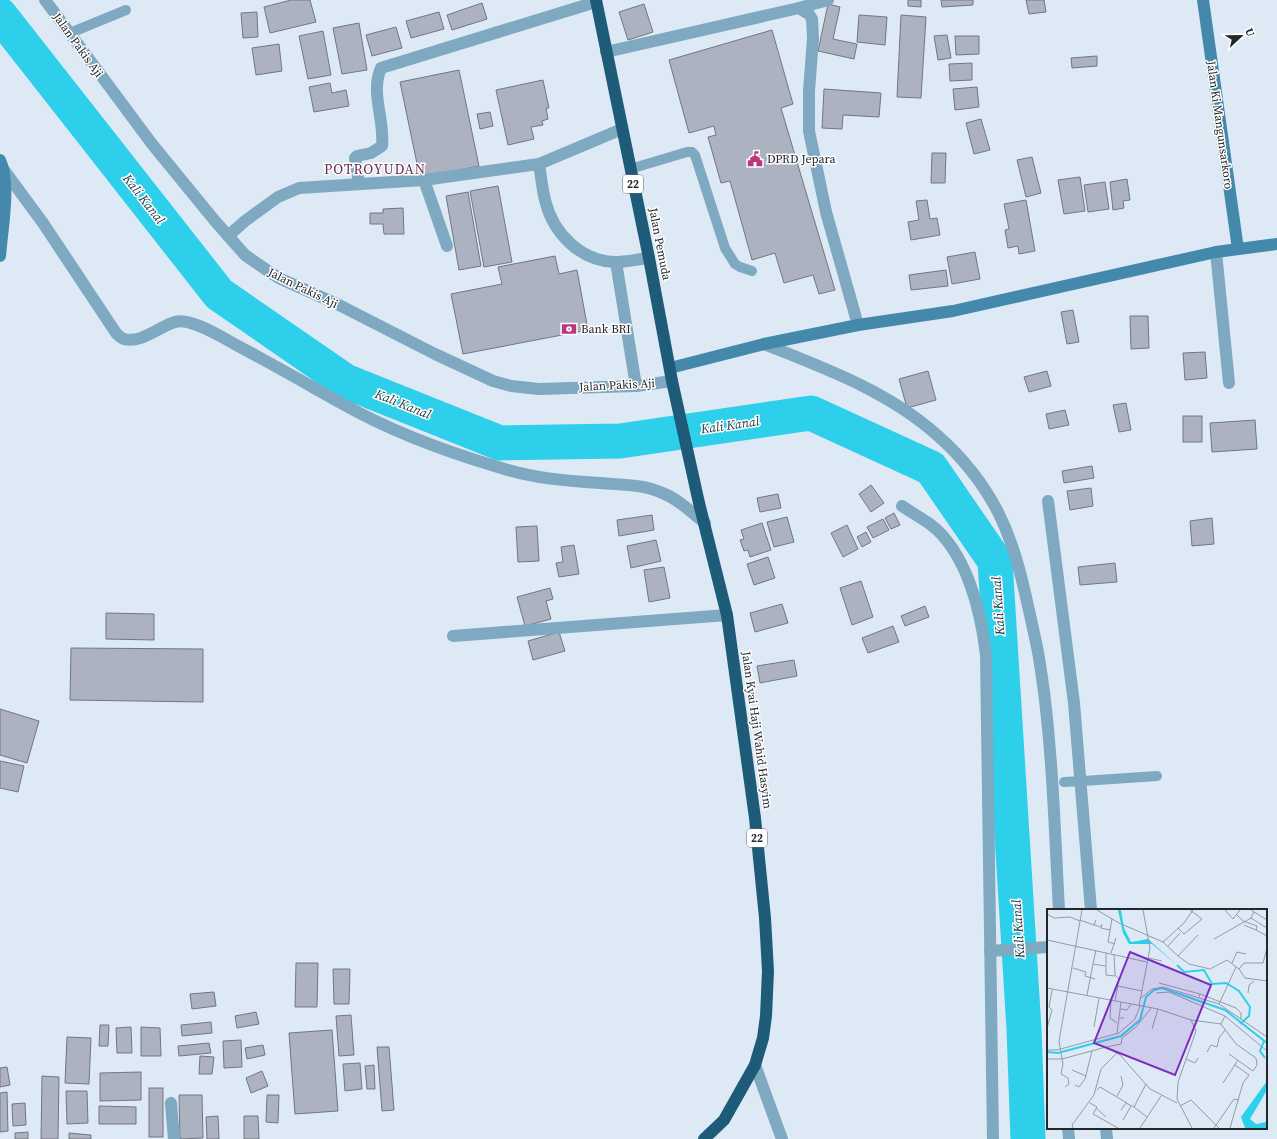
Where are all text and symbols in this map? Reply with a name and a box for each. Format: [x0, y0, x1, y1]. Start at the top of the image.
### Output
street label: Jalan Pakis Aji [49, 9, 107, 81]
north arrow [1221, 16, 1261, 56]
text: U [1241, 26, 1258, 39]
street label: Jalan Ki Mangunsarkoro [1203, 59, 1237, 191]
public building icon: DPRD Jepara [746, 150, 764, 168]
place label: DPRD Jepara [767, 151, 836, 167]
district label: POTROYUDAN [324, 159, 426, 179]
water label: Kali Kanal [119, 170, 169, 228]
road number: 22 [623, 175, 643, 193]
street label: Jalan Pemuda [645, 206, 675, 282]
street label: Jalan Pakis Aji [264, 264, 341, 312]
bank icon: Bank BRI [560, 320, 578, 338]
place label: Bank BRI [581, 321, 631, 337]
street label: Jalan Pakis Aji [578, 375, 656, 395]
water label: Kali Kanal [372, 385, 434, 423]
water label: Kali Kanal [699, 412, 761, 438]
water label: Kali Kanal [987, 576, 1009, 637]
street label: Jalan Kyai Haji Wahid Hasyim [738, 649, 776, 810]
road number: 22 [747, 829, 767, 847]
water label: Kali Kanal [1007, 899, 1029, 960]
inset map [1047, 909, 1267, 1129]

